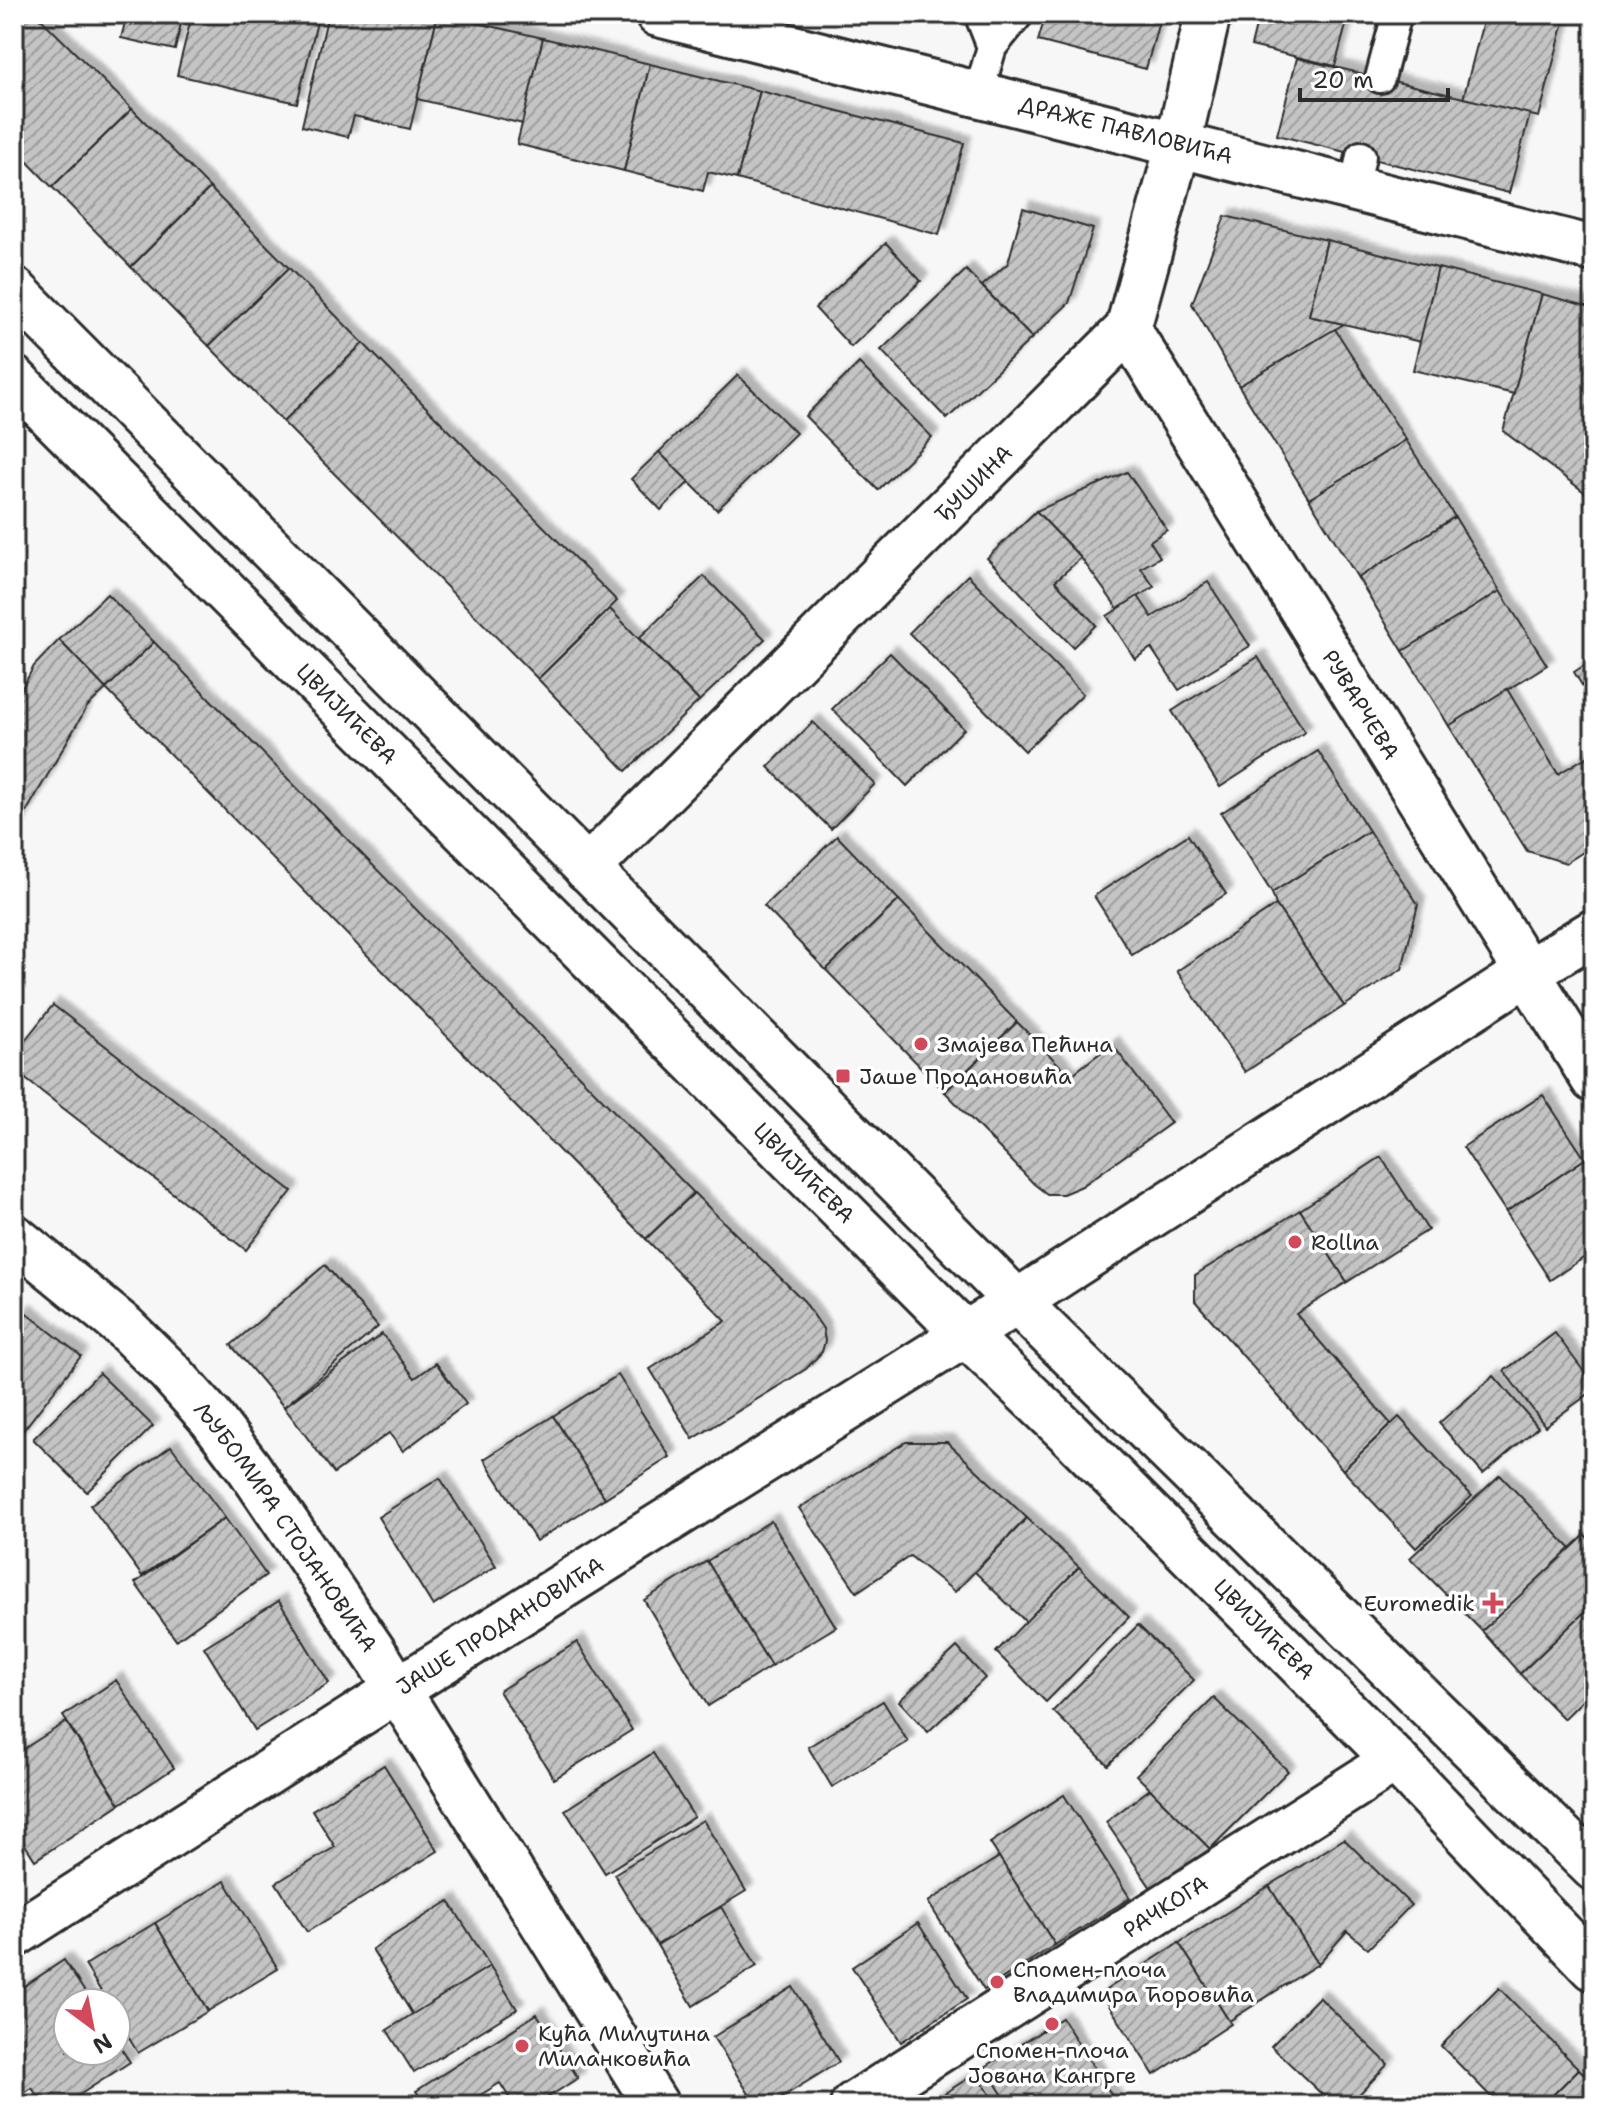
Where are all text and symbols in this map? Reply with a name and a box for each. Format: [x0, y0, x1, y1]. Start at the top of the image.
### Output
scale bar [1300, 52, 1448, 102]
text: 20 m [1312, 64, 1374, 96]
street label: ДРАЖЕ ПАВЛОВИЋА [1016, 89, 1236, 171]
street label: ЂУШИНА [929, 439, 1019, 529]
street label: РУВАРЧЕВА [1315, 644, 1406, 765]
street label: ЦВИЈИЋЕВА [290, 657, 403, 771]
place label: Змајева Пећина [937, 1030, 1113, 1059]
marker: Змајева Пећина [912, 1035, 930, 1053]
place label: Јаше Продановића [859, 1062, 1072, 1091]
marker: Јаше Продановића [834, 1067, 852, 1085]
street label: ЦВИЈИЋЕВА [747, 1116, 861, 1230]
place label: Rollna [1311, 1228, 1379, 1257]
marker: Rollna [1286, 1233, 1304, 1251]
street label: ЉУБОМИРА СТОЈАНОВИЋА [188, 1395, 384, 1658]
street label: ЈАШЕ ПРОДАНОВИЋА [391, 1550, 609, 1702]
street label: ЦВИЈИЋЕВА [1207, 1572, 1321, 1686]
place label: Euromedik [1364, 1589, 1475, 1618]
marker: Euromedik [1482, 1592, 1504, 1614]
street label: РАЧКОГА [1117, 1869, 1213, 1945]
place label: Спомен-плоча Владимира Ћоровића [1013, 1955, 1254, 2009]
marker: Спомен-плоча Владимира Ћоровића [988, 1973, 1006, 1991]
north arrow [52, 1987, 132, 2067]
marker: Спомен-плоча Јована Кангрге [1043, 2015, 1061, 2033]
place label: Кућа Милутина Миланковића [538, 2019, 710, 2073]
text: N [87, 2027, 117, 2060]
place label: Спомен-плоча Јована Кангрге [967, 2036, 1137, 2090]
marker: Кућа Милутина Миланковића [513, 2037, 531, 2055]

